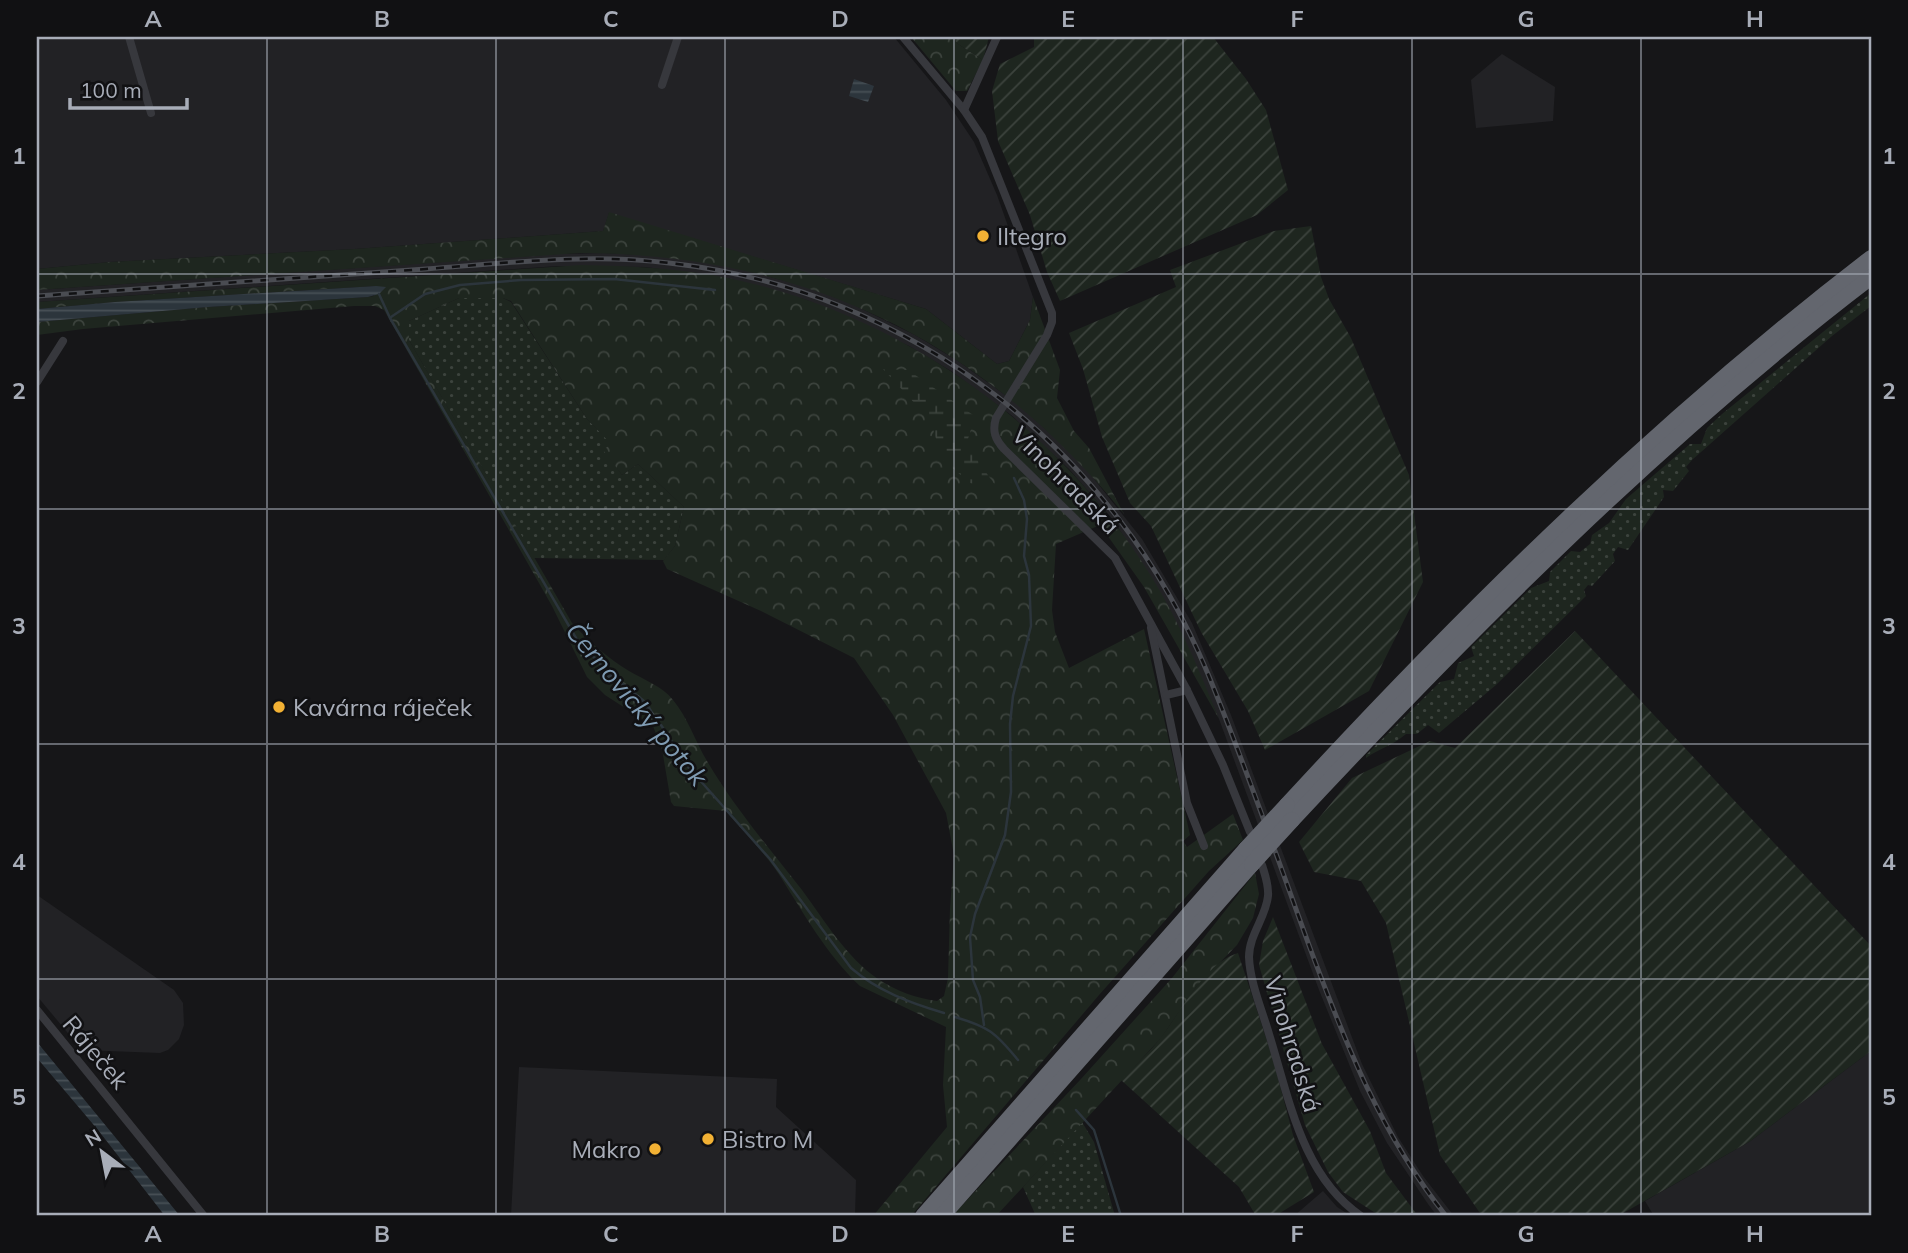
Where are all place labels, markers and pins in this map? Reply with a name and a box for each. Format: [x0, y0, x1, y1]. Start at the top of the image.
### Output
place label: Iltegro [997, 221, 1067, 251]
marker: Iltegro [975, 228, 991, 244]
place label: Kavárna ráječek [293, 692, 473, 722]
marker: Kavárna ráječek [271, 699, 287, 715]
place label: Bistro M [722, 1124, 813, 1154]
marker: Bistro M [700, 1131, 716, 1147]
place label: Makro [571, 1134, 641, 1164]
marker: Makro [647, 1141, 663, 1157]

